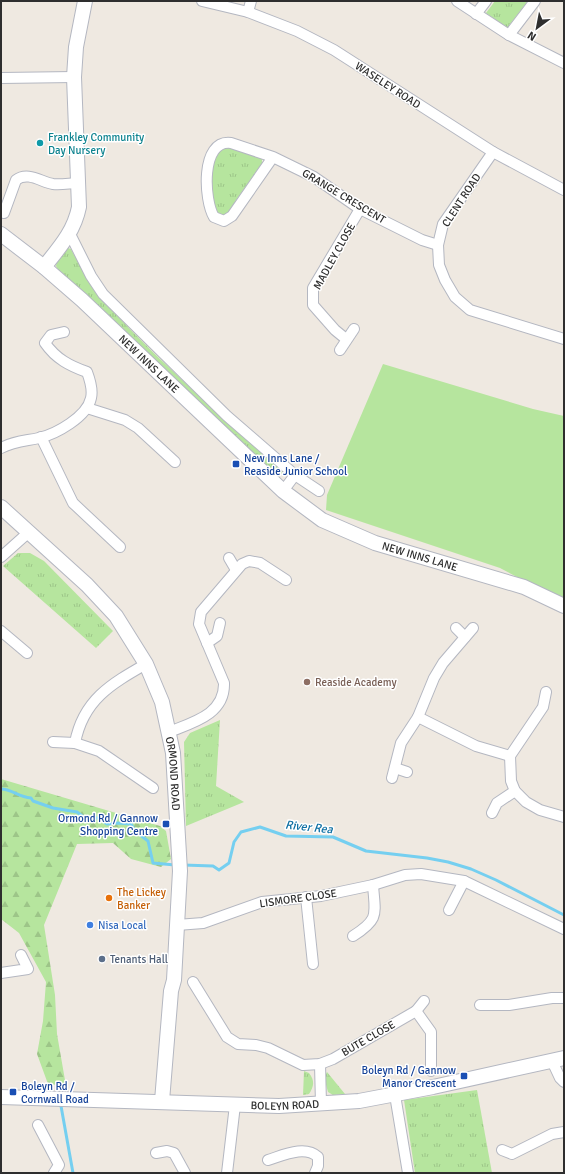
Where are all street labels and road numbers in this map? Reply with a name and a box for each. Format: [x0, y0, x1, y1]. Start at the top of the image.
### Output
street label: WASELEY ROAD [353, 59, 423, 111]
street label: GRANGE CRESCENT [300, 166, 388, 227]
street label: CLENT ROAD [439, 171, 484, 229]
street label: MADLEY CLOSE [311, 221, 358, 292]
street label: NEW INNS LANE [116, 332, 182, 396]
street label: NEW INNS LANE [380, 539, 459, 574]
street label: ORMOND ROAD [163, 735, 182, 811]
street label: LISMORE CLOSE [259, 887, 338, 910]
street label: BUTE CLOSE [339, 1018, 397, 1059]
street label: BOLEYN ROAD [250, 1098, 320, 1113]

